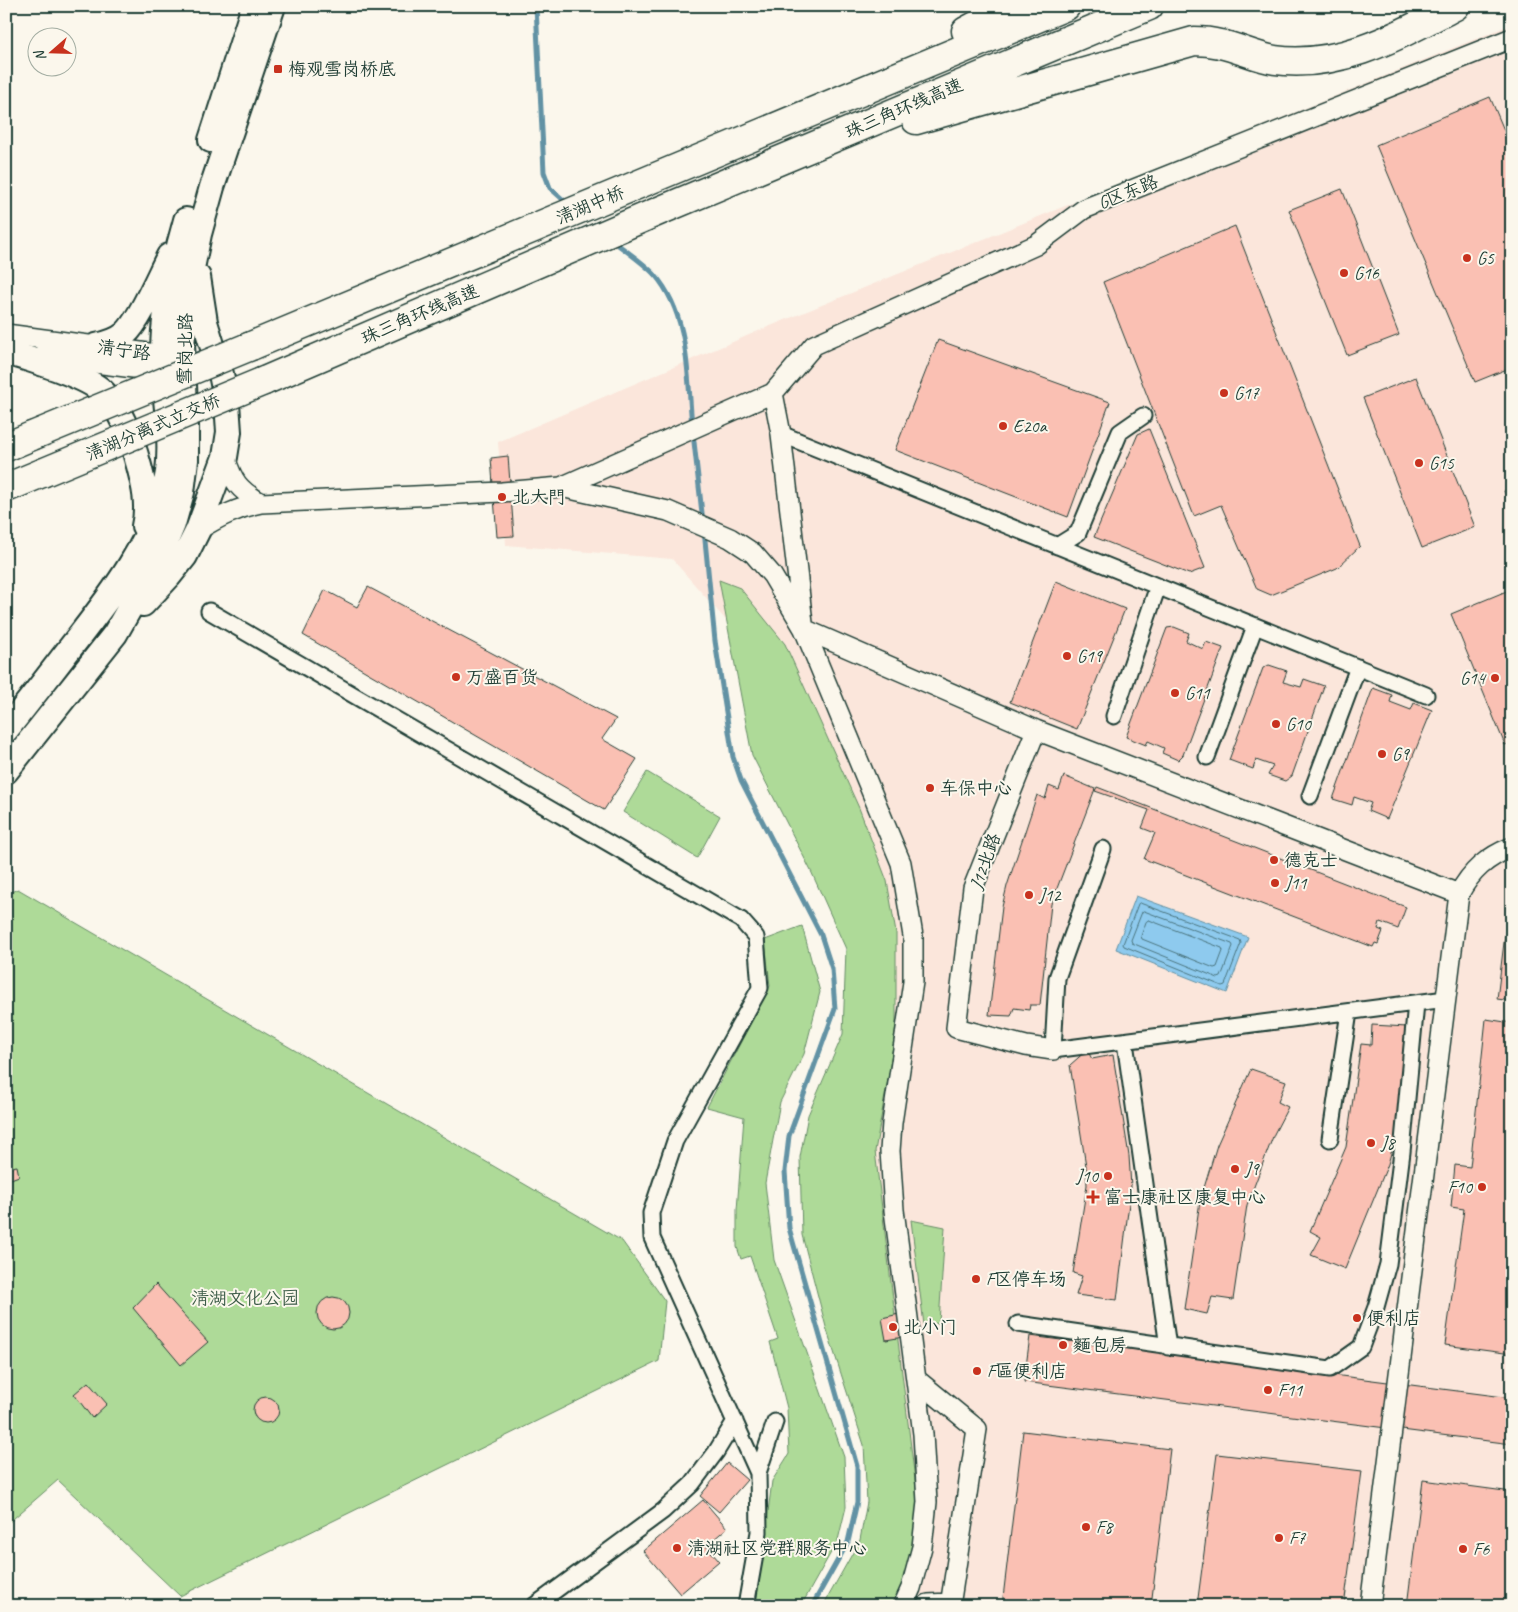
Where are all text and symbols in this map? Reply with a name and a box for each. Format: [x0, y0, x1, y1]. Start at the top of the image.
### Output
north arrow [28, 28, 78, 78]
text: N [30, 47, 50, 63]
place label: 梅观雪岗桥底 [288, 58, 396, 80]
marker: 梅观雪岗桥底 [272, 63, 284, 75]
street label: 珠三角环线高速 [842, 73, 966, 143]
street label: G区东路 [1095, 170, 1161, 214]
street label: 清湖中桥 [553, 181, 627, 229]
place label: G5 [1477, 247, 1495, 269]
marker: G5 [1461, 252, 1473, 264]
place label: G16 [1354, 262, 1380, 284]
marker: G16 [1338, 267, 1350, 279]
street label: 珠三角环线高速 [358, 279, 482, 349]
street label: 雪岗北路 [173, 313, 197, 385]
street label: 清宁路 [96, 335, 152, 365]
place label: G17 [1234, 382, 1260, 404]
marker: G17 [1218, 387, 1230, 399]
street label: 清湖分离式立交桥 [82, 389, 224, 465]
place label: E20a [1013, 415, 1048, 437]
marker: E20a [997, 420, 1009, 432]
place label: G15 [1429, 452, 1455, 474]
marker: G15 [1413, 457, 1425, 469]
place label: 北大門 [512, 486, 566, 508]
marker: 北大門 [496, 491, 508, 503]
place label: G19 [1077, 645, 1104, 667]
marker: G19 [1061, 650, 1073, 662]
place label: 万盛百货 [466, 666, 538, 688]
place label: G14 [1460, 667, 1487, 689]
marker: 万盛百货 [450, 671, 462, 683]
marker: G14 [1489, 672, 1501, 684]
place label: G11 [1185, 682, 1211, 704]
marker: G11 [1169, 687, 1181, 699]
place label: G10 [1286, 713, 1313, 735]
marker: G10 [1270, 718, 1282, 730]
place label: G9 [1392, 743, 1411, 765]
marker: G9 [1376, 748, 1388, 760]
place label: 车保中心 [940, 777, 1012, 799]
marker: 车保中心 [924, 782, 936, 794]
street label: J12北路 [964, 830, 1005, 893]
place label: 德克士 [1284, 849, 1338, 871]
marker: 德克士 [1268, 854, 1280, 866]
place label: J11 [1284, 872, 1308, 894]
marker: J11 [1269, 877, 1281, 889]
place label: J12 [1038, 884, 1063, 906]
marker: J12 [1023, 889, 1035, 901]
place label: J8 [1380, 1132, 1397, 1154]
marker: J8 [1365, 1137, 1377, 1149]
place label: J9 [1244, 1158, 1261, 1180]
marker: J9 [1229, 1163, 1241, 1175]
place label: J10 [1075, 1165, 1100, 1187]
marker: J10 [1102, 1170, 1114, 1182]
place label: F10 [1448, 1176, 1474, 1198]
marker: F10 [1476, 1181, 1488, 1193]
place label: 富士康社区康复中心 [1104, 1186, 1266, 1208]
marker: 富士康社区康复中心 [1086, 1190, 1100, 1204]
place label: F区停车场 [986, 1268, 1066, 1290]
marker: F区停车场 [970, 1273, 982, 1285]
park label: 清湖文化公园 [191, 1287, 299, 1309]
place label: 便利店 [1367, 1307, 1421, 1329]
marker: 便利店 [1351, 1312, 1363, 1324]
place label: 北小门 [903, 1316, 957, 1338]
marker: 北小门 [887, 1321, 899, 1333]
place label: 麵包房 [1073, 1334, 1127, 1356]
marker: 麵包房 [1057, 1339, 1069, 1351]
place label: F區便利店 [987, 1360, 1067, 1382]
marker: F區便利店 [971, 1365, 983, 1377]
place label: F11 [1278, 1379, 1303, 1401]
marker: F11 [1262, 1384, 1274, 1396]
place label: F8 [1096, 1516, 1114, 1538]
marker: F8 [1080, 1521, 1092, 1533]
place label: F7 [1289, 1527, 1306, 1549]
marker: F7 [1273, 1532, 1285, 1544]
place label: 清湖社区党群服务中心 [687, 1537, 867, 1559]
place label: F6 [1473, 1538, 1490, 1560]
marker: 清湖社区党群服务中心 [671, 1542, 683, 1554]
marker: F6 [1457, 1543, 1469, 1555]

